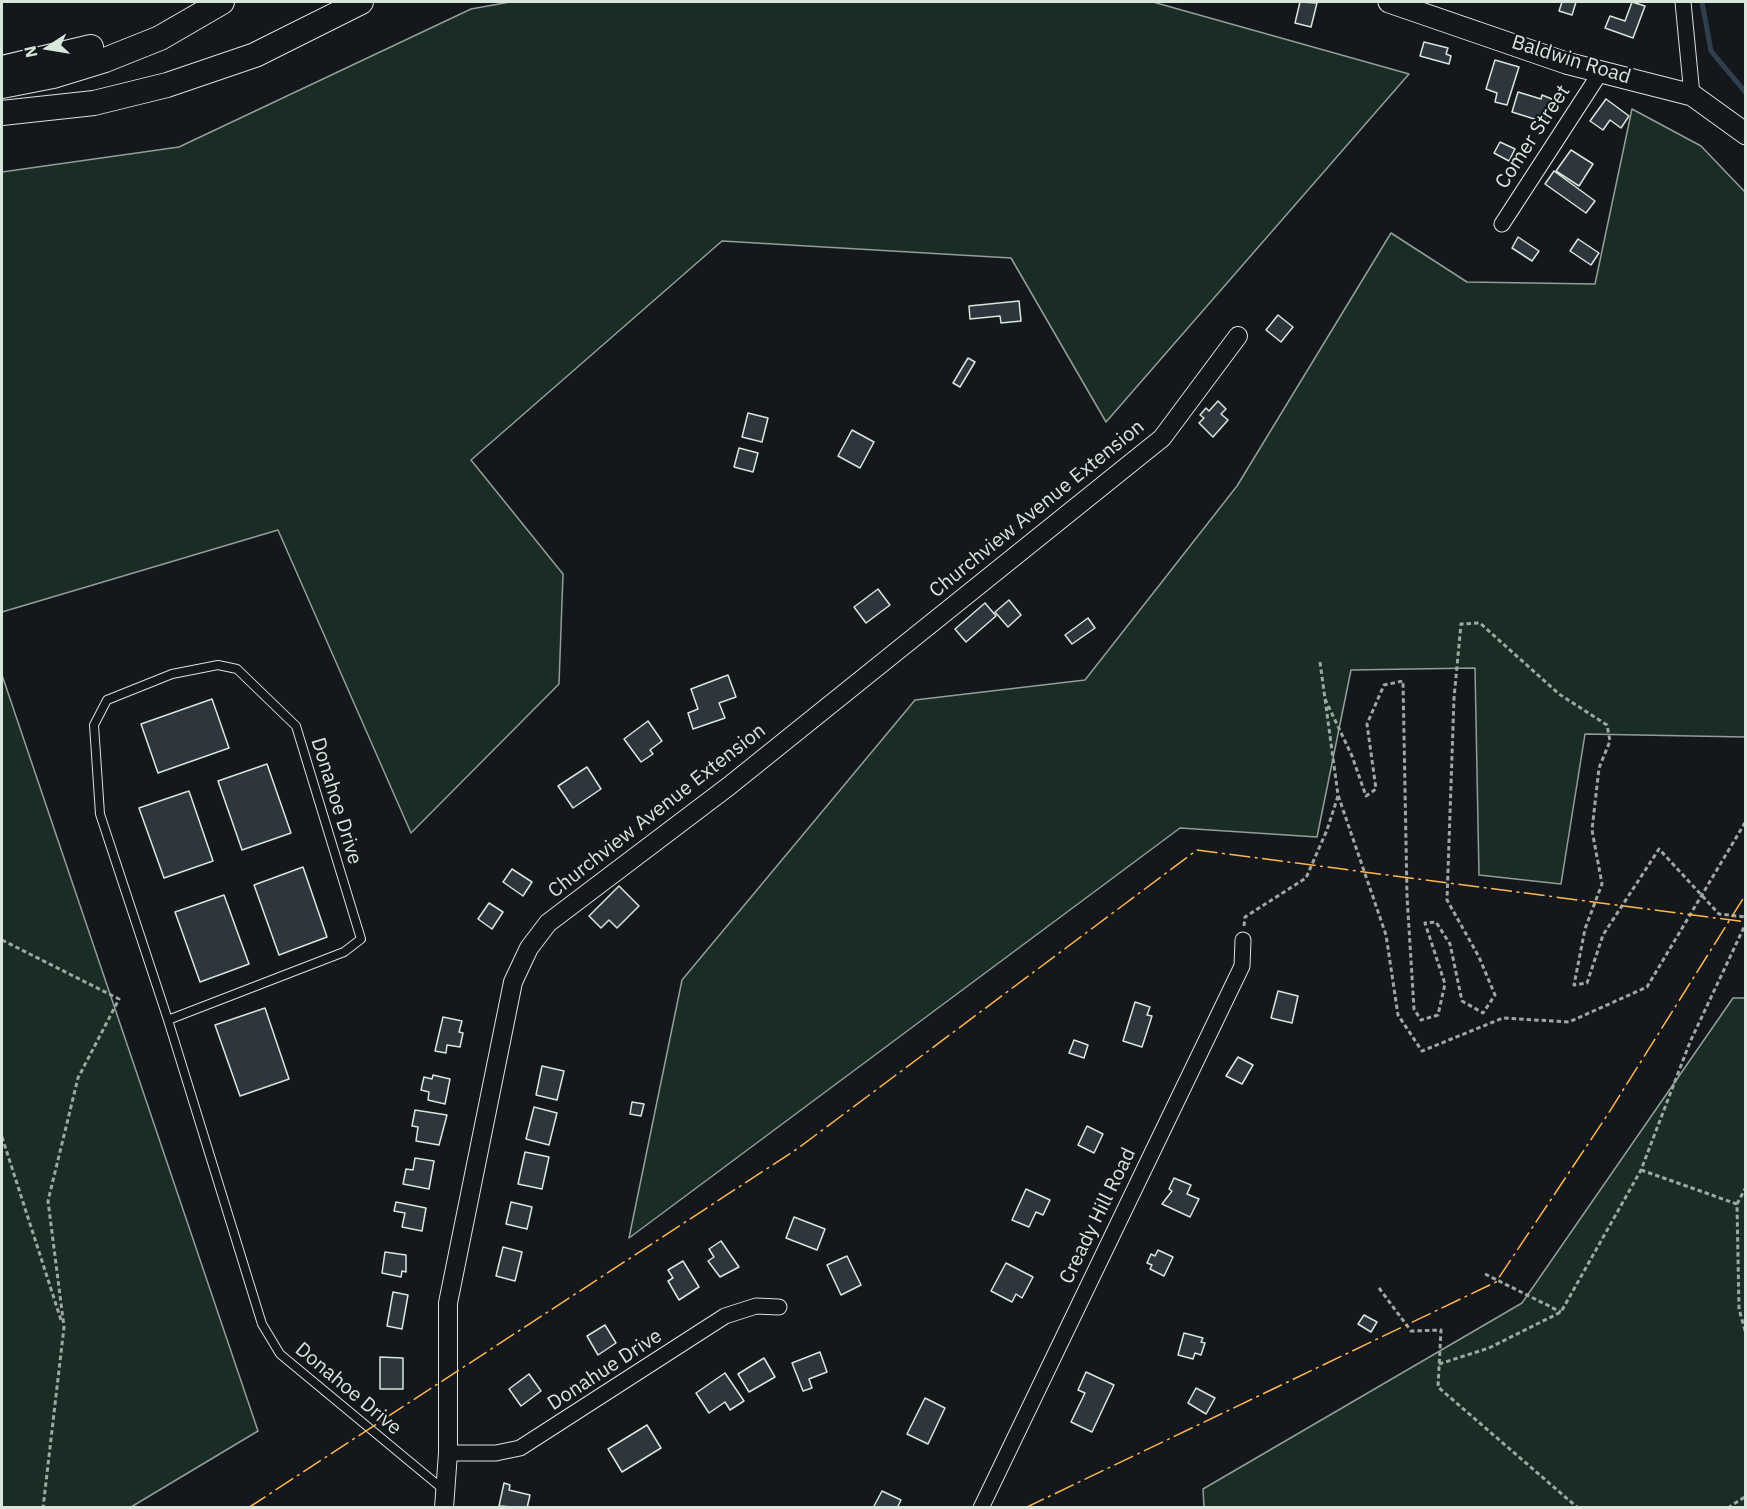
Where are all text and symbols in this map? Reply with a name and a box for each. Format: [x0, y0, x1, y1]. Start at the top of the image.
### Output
north arrow [18, 18, 78, 78]
street label: Baldwin Road [1509, 31, 1633, 89]
text: N [19, 44, 41, 59]
street label: Comer Street [1491, 81, 1575, 193]
street label: Churchview Avenue Extension [925, 415, 1149, 603]
street label: Churchview Avenue Extension [543, 719, 771, 903]
street label: Donahoe Drive [305, 735, 367, 867]
street label: Cready Hill Road [1055, 1144, 1141, 1288]
street label: Donahue Drive [543, 1324, 667, 1416]
street label: Donahoe Drive [290, 1338, 406, 1440]

